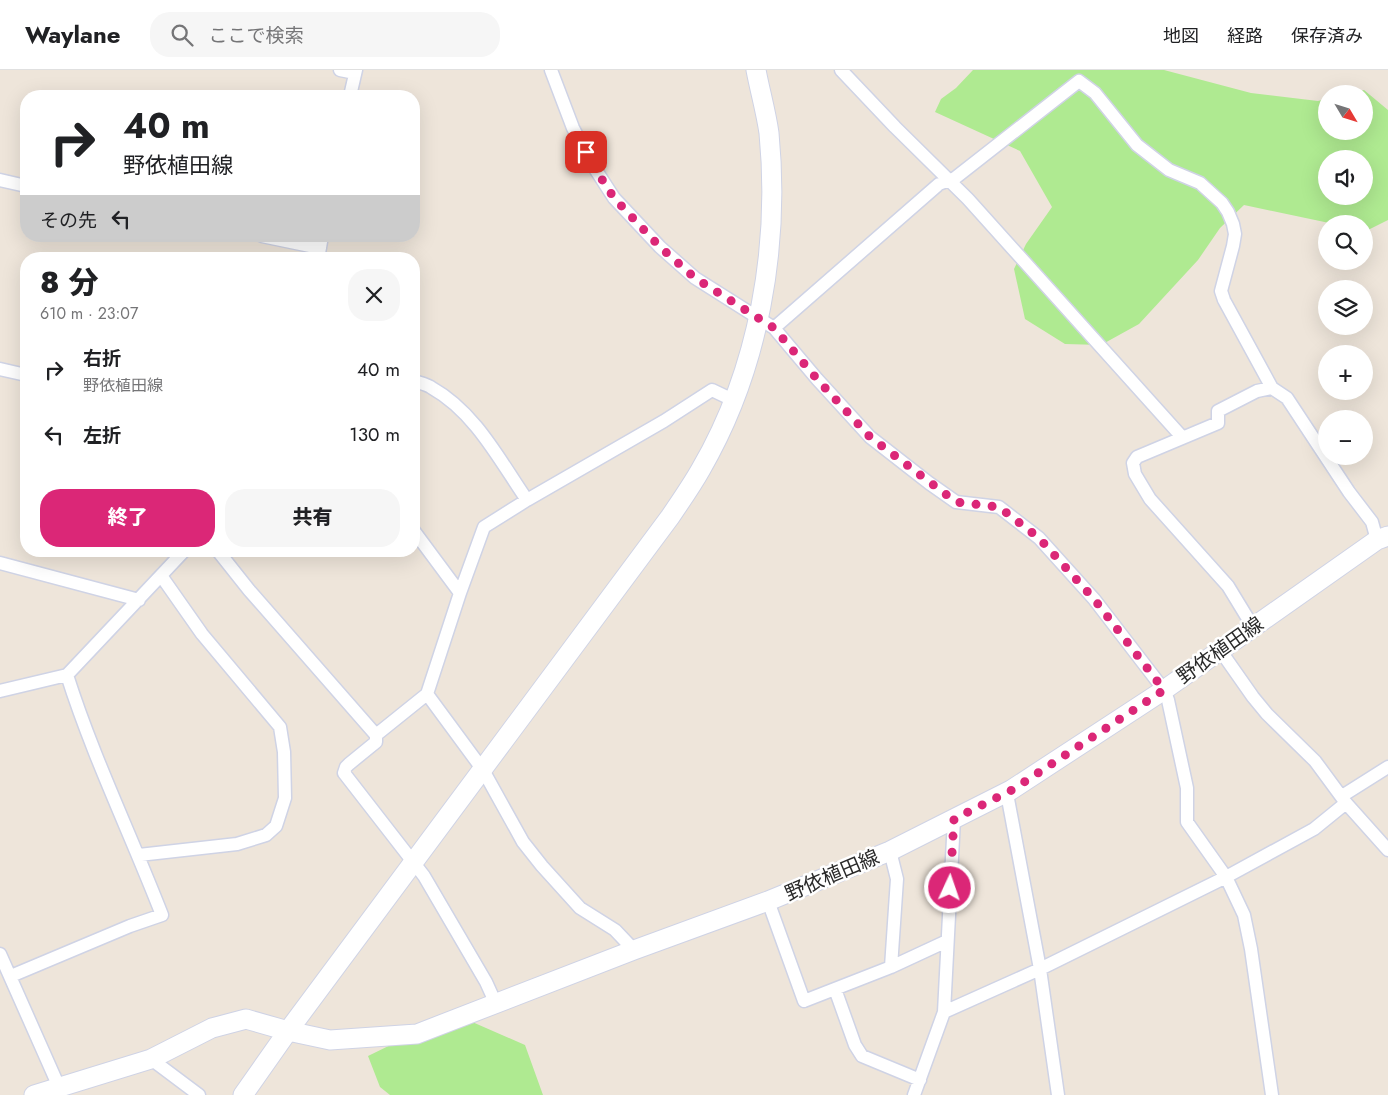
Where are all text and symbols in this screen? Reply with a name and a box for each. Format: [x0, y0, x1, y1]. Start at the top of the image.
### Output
search box [150, 12, 500, 57]
text: Waylane [25, 17, 120, 52]
icon: search [168, 21, 196, 49]
text: ここで検索 [208, 22, 303, 49]
text: 地図 [1163, 23, 1199, 49]
text: 経路 [1227, 23, 1263, 49]
text: 保存済み [1291, 23, 1363, 49]
north arrow [1318, 85, 1372, 140]
map controls [1318, 85, 1373, 465]
text: 40 m [123, 101, 210, 151]
icon: right [40, 110, 105, 175]
pin [565, 131, 607, 173]
icon: arrive [572, 138, 600, 166]
text: 野依植田線 [123, 149, 233, 181]
button: sound [1318, 150, 1373, 205]
icon: left [107, 205, 135, 233]
text: その先 [40, 207, 97, 234]
button: search [1318, 215, 1373, 270]
text: 8 分 [40, 261, 99, 304]
button: close [348, 269, 400, 321]
button: layers [1318, 280, 1373, 335]
text: 610 m · 23:07 [40, 302, 138, 325]
text: 右折 [83, 345, 121, 372]
button: + [1318, 345, 1373, 400]
icon: right [40, 356, 68, 384]
text: 40 m [357, 356, 400, 383]
text: 野依植田線 [83, 374, 163, 397]
button: − [1318, 410, 1373, 465]
icon: left [40, 421, 68, 449]
text: 130 m [349, 421, 400, 448]
text: 左折 [83, 422, 121, 449]
button: 終了 [40, 489, 215, 547]
button: 共有 [225, 489, 400, 547]
street label: 野依植田線 [1171, 610, 1270, 691]
street label: 野依植田線 [781, 843, 884, 908]
position arrow [923, 861, 975, 913]

